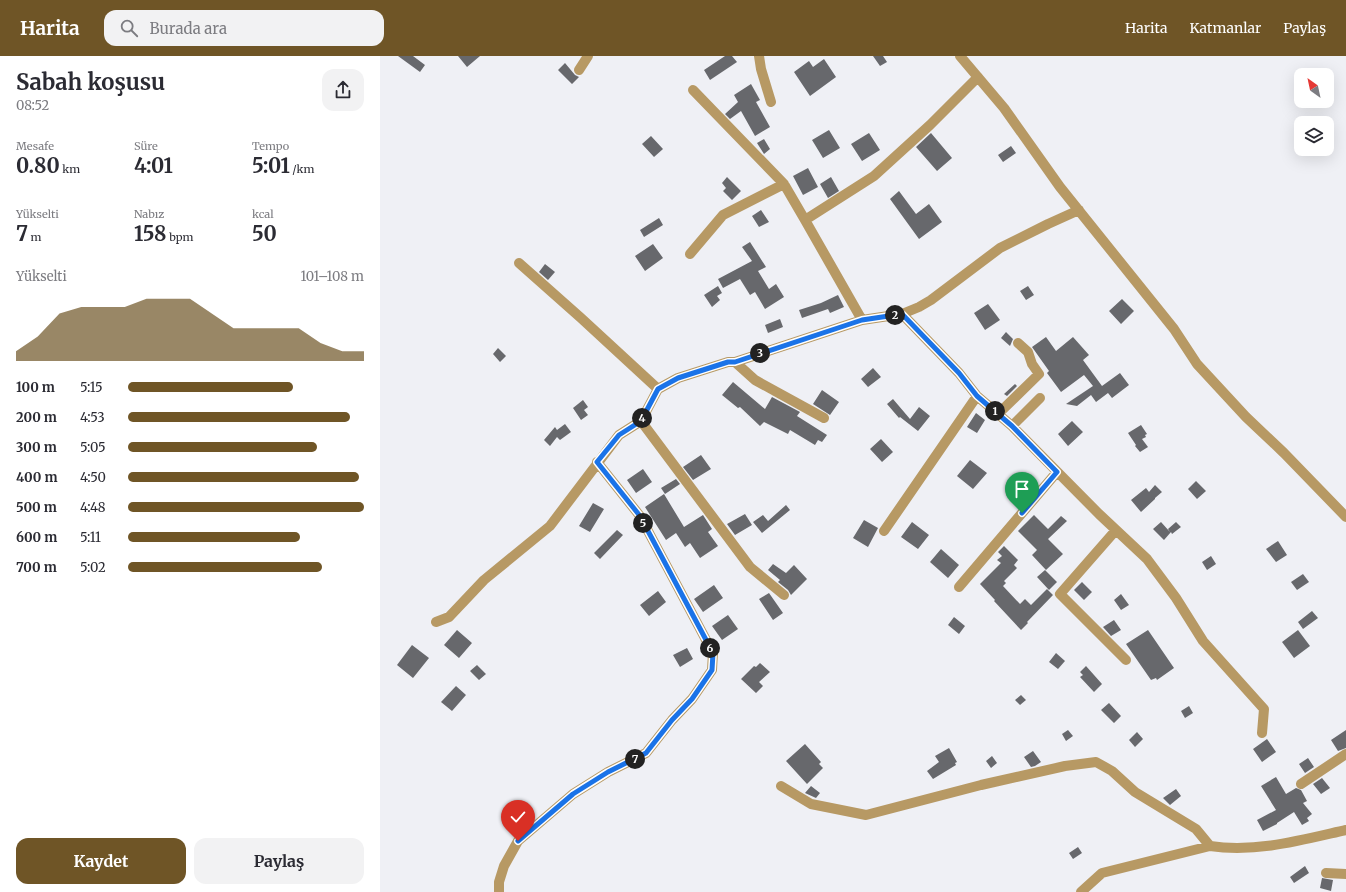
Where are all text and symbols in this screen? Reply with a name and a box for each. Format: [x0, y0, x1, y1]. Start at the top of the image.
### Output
search box [104, 10, 384, 46]
text: Harita [20, 16, 80, 40]
icon: search [118, 17, 140, 39]
text: Burada ara [150, 19, 227, 38]
text: Harita [1125, 19, 1167, 37]
text: Katmanlar [1189, 19, 1261, 37]
text: Paylaş [1283, 19, 1326, 37]
text: Sabah koşusu [16, 68, 165, 96]
north arrow [1294, 68, 1334, 108]
map controls [1294, 68, 1334, 156]
button: share [322, 69, 364, 111]
text: 08:52 [16, 97, 49, 114]
button: layers [1294, 116, 1334, 156]
text: Mesafe [16, 139, 54, 153]
text: Süre [134, 139, 158, 153]
text: Tempo [252, 139, 289, 153]
text: 0.80 [16, 153, 60, 178]
text: 4:01 [134, 153, 173, 178]
text: 5:01 [252, 153, 290, 178]
text: km [60, 162, 80, 176]
text: /km [290, 162, 314, 176]
text: Yükselti [16, 207, 59, 221]
text: Nabız [134, 207, 164, 221]
text: kcal [252, 207, 274, 221]
text: 7 [16, 221, 28, 246]
text: 158 [134, 221, 167, 246]
text: 50 [252, 221, 277, 246]
text: m [28, 230, 42, 244]
text: bpm [167, 230, 193, 244]
text: Yükselti [16, 268, 67, 285]
text: 101–108 m [300, 268, 364, 285]
pin: 2 [885, 305, 905, 325]
text: 2 [892, 308, 898, 322]
pin: 3 [750, 343, 770, 363]
text: 3 [757, 346, 763, 360]
text: 100 m [16, 379, 55, 396]
text: 5:15 [80, 379, 103, 396]
pin: 1 [985, 401, 1005, 421]
text: 1 [992, 404, 998, 418]
pin: 4 [632, 408, 652, 428]
text: 200 m [16, 409, 57, 426]
text: 4:53 [80, 409, 105, 426]
text: 4 [639, 411, 646, 425]
text: 300 m [16, 439, 57, 456]
text: 5:05 [80, 439, 106, 456]
text: 400 m [16, 469, 58, 486]
text: 4:50 [80, 469, 106, 486]
pin [1005, 472, 1039, 513]
icon: arrive [1011, 478, 1033, 500]
text: 500 m [16, 499, 57, 516]
text: 4:48 [80, 499, 106, 516]
pin: 5 [633, 513, 653, 533]
text: 5 [640, 516, 646, 530]
text: 600 m [16, 529, 57, 546]
text: 5:11 [80, 529, 101, 546]
text: 700 m [16, 559, 57, 576]
text: 5:02 [80, 559, 106, 576]
pin: 6 [700, 638, 720, 658]
text: 6 [707, 641, 713, 655]
pin: 7 [625, 749, 645, 769]
text: 7 [632, 752, 638, 766]
pin [501, 800, 535, 841]
icon: check [507, 806, 529, 828]
button: Kaydet [16, 838, 186, 884]
button: Paylaş [194, 838, 364, 884]

